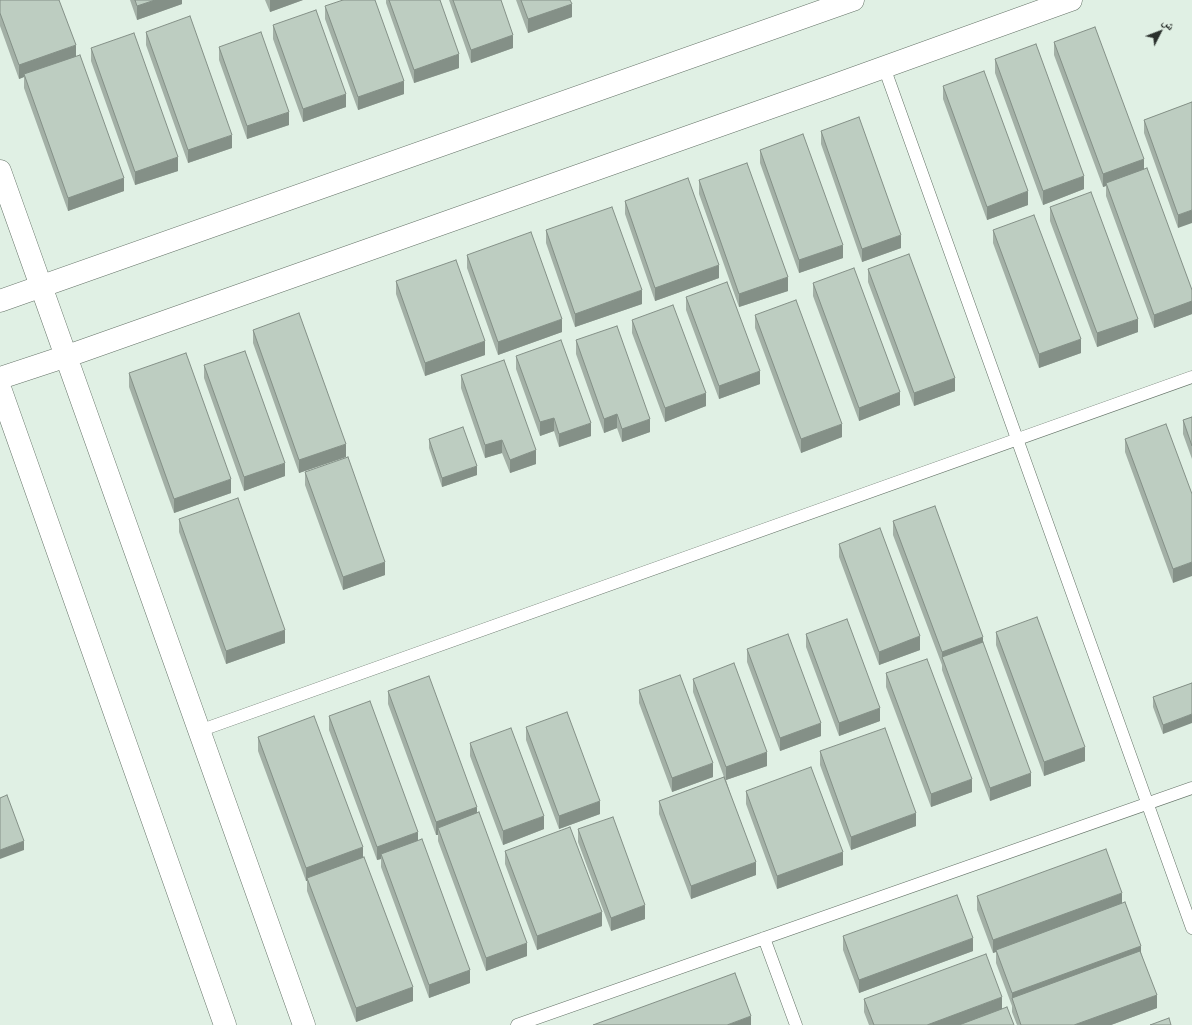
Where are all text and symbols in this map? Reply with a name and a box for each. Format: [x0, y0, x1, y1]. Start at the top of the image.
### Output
north arrow [1140, 12, 1180, 52]
text: ش [1159, 14, 1179, 34]

